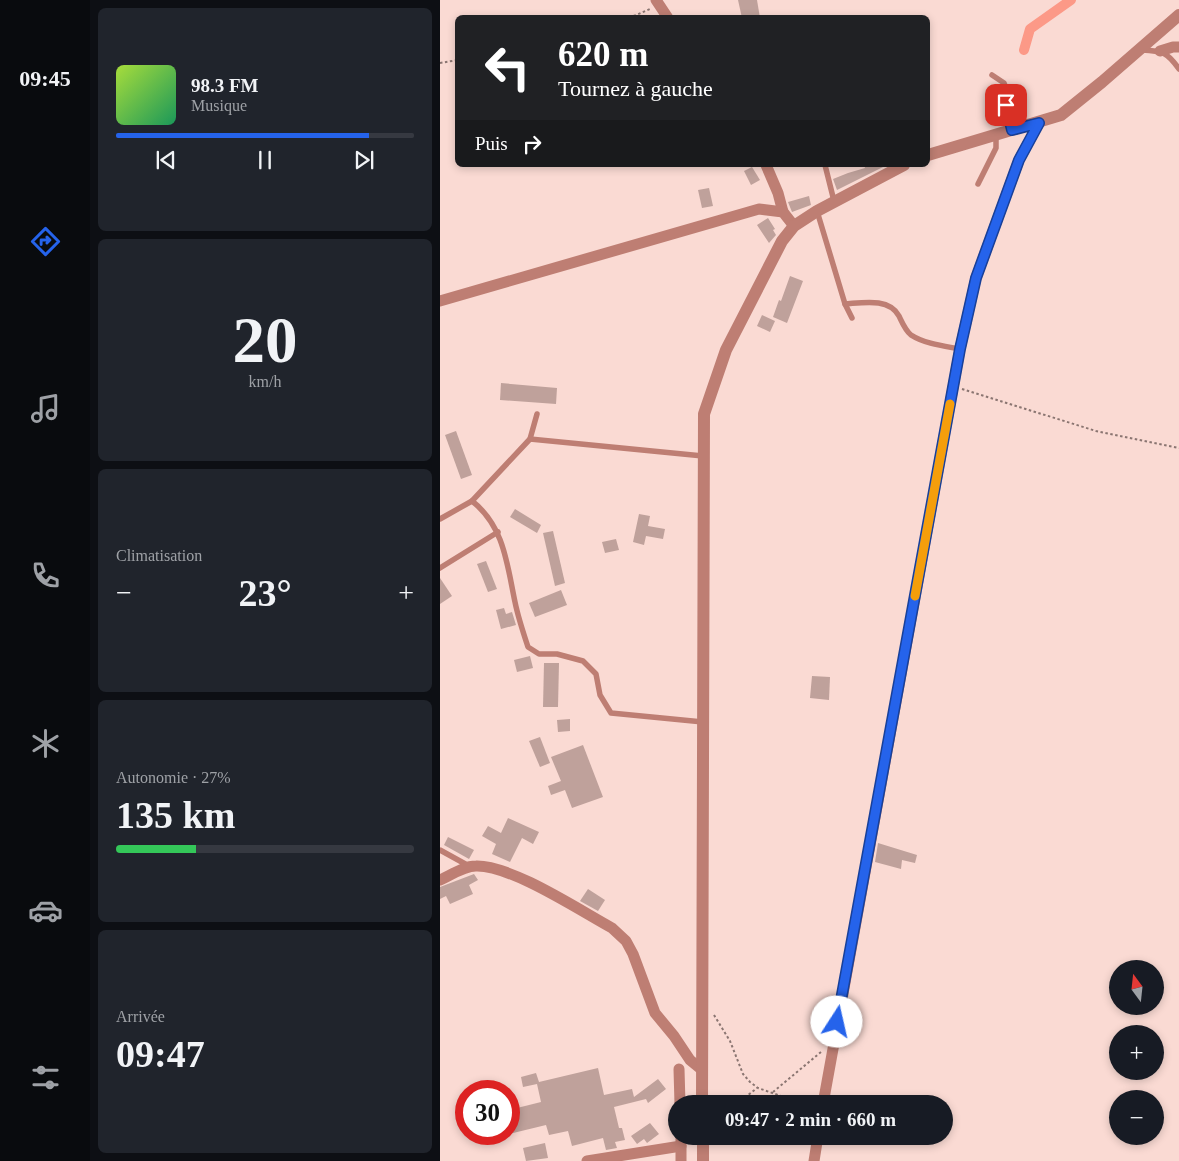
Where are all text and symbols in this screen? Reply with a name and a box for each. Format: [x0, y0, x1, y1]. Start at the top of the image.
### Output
icon: left [475, 35, 540, 100]
text: 620 m [558, 35, 648, 74]
text: 09:45 [19, 66, 71, 91]
text: 98.3 FM [191, 75, 259, 96]
text: Tournez à gauche [558, 76, 713, 101]
pin [985, 84, 1027, 126]
icon: arrive [992, 91, 1020, 119]
text: Musique [191, 97, 247, 114]
icon: right [518, 130, 546, 158]
text: Puis [475, 133, 508, 154]
icon: previous [152, 146, 180, 174]
icon: pause [251, 146, 279, 174]
icon: next [350, 146, 378, 174]
icon: directions [28, 224, 63, 259]
text: 20 [233, 304, 298, 376]
text: km/h [249, 373, 281, 390]
icon: music [28, 391, 63, 426]
text: Climatisation [116, 547, 202, 564]
icon: phone [28, 558, 63, 593]
text: 23° [238, 572, 292, 614]
text: − [116, 577, 132, 608]
text: + [398, 577, 414, 608]
icon: climate [28, 726, 63, 761]
text: Autonomie · 27% [116, 769, 231, 786]
text: 135 km [116, 794, 235, 836]
icon: car [28, 893, 63, 928]
north arrow [1109, 960, 1164, 1015]
map controls [1109, 960, 1164, 1145]
position arrow [810, 995, 862, 1047]
text: Arrivée [116, 1008, 165, 1025]
button: + [1109, 1025, 1164, 1080]
text: 09:47 [116, 1033, 205, 1075]
icon: filters [28, 1060, 63, 1095]
speed limit sign: 30 [455, 1080, 520, 1145]
button: − [1109, 1090, 1164, 1145]
text: 09:47 · 2 min · 660 m [725, 1109, 896, 1130]

